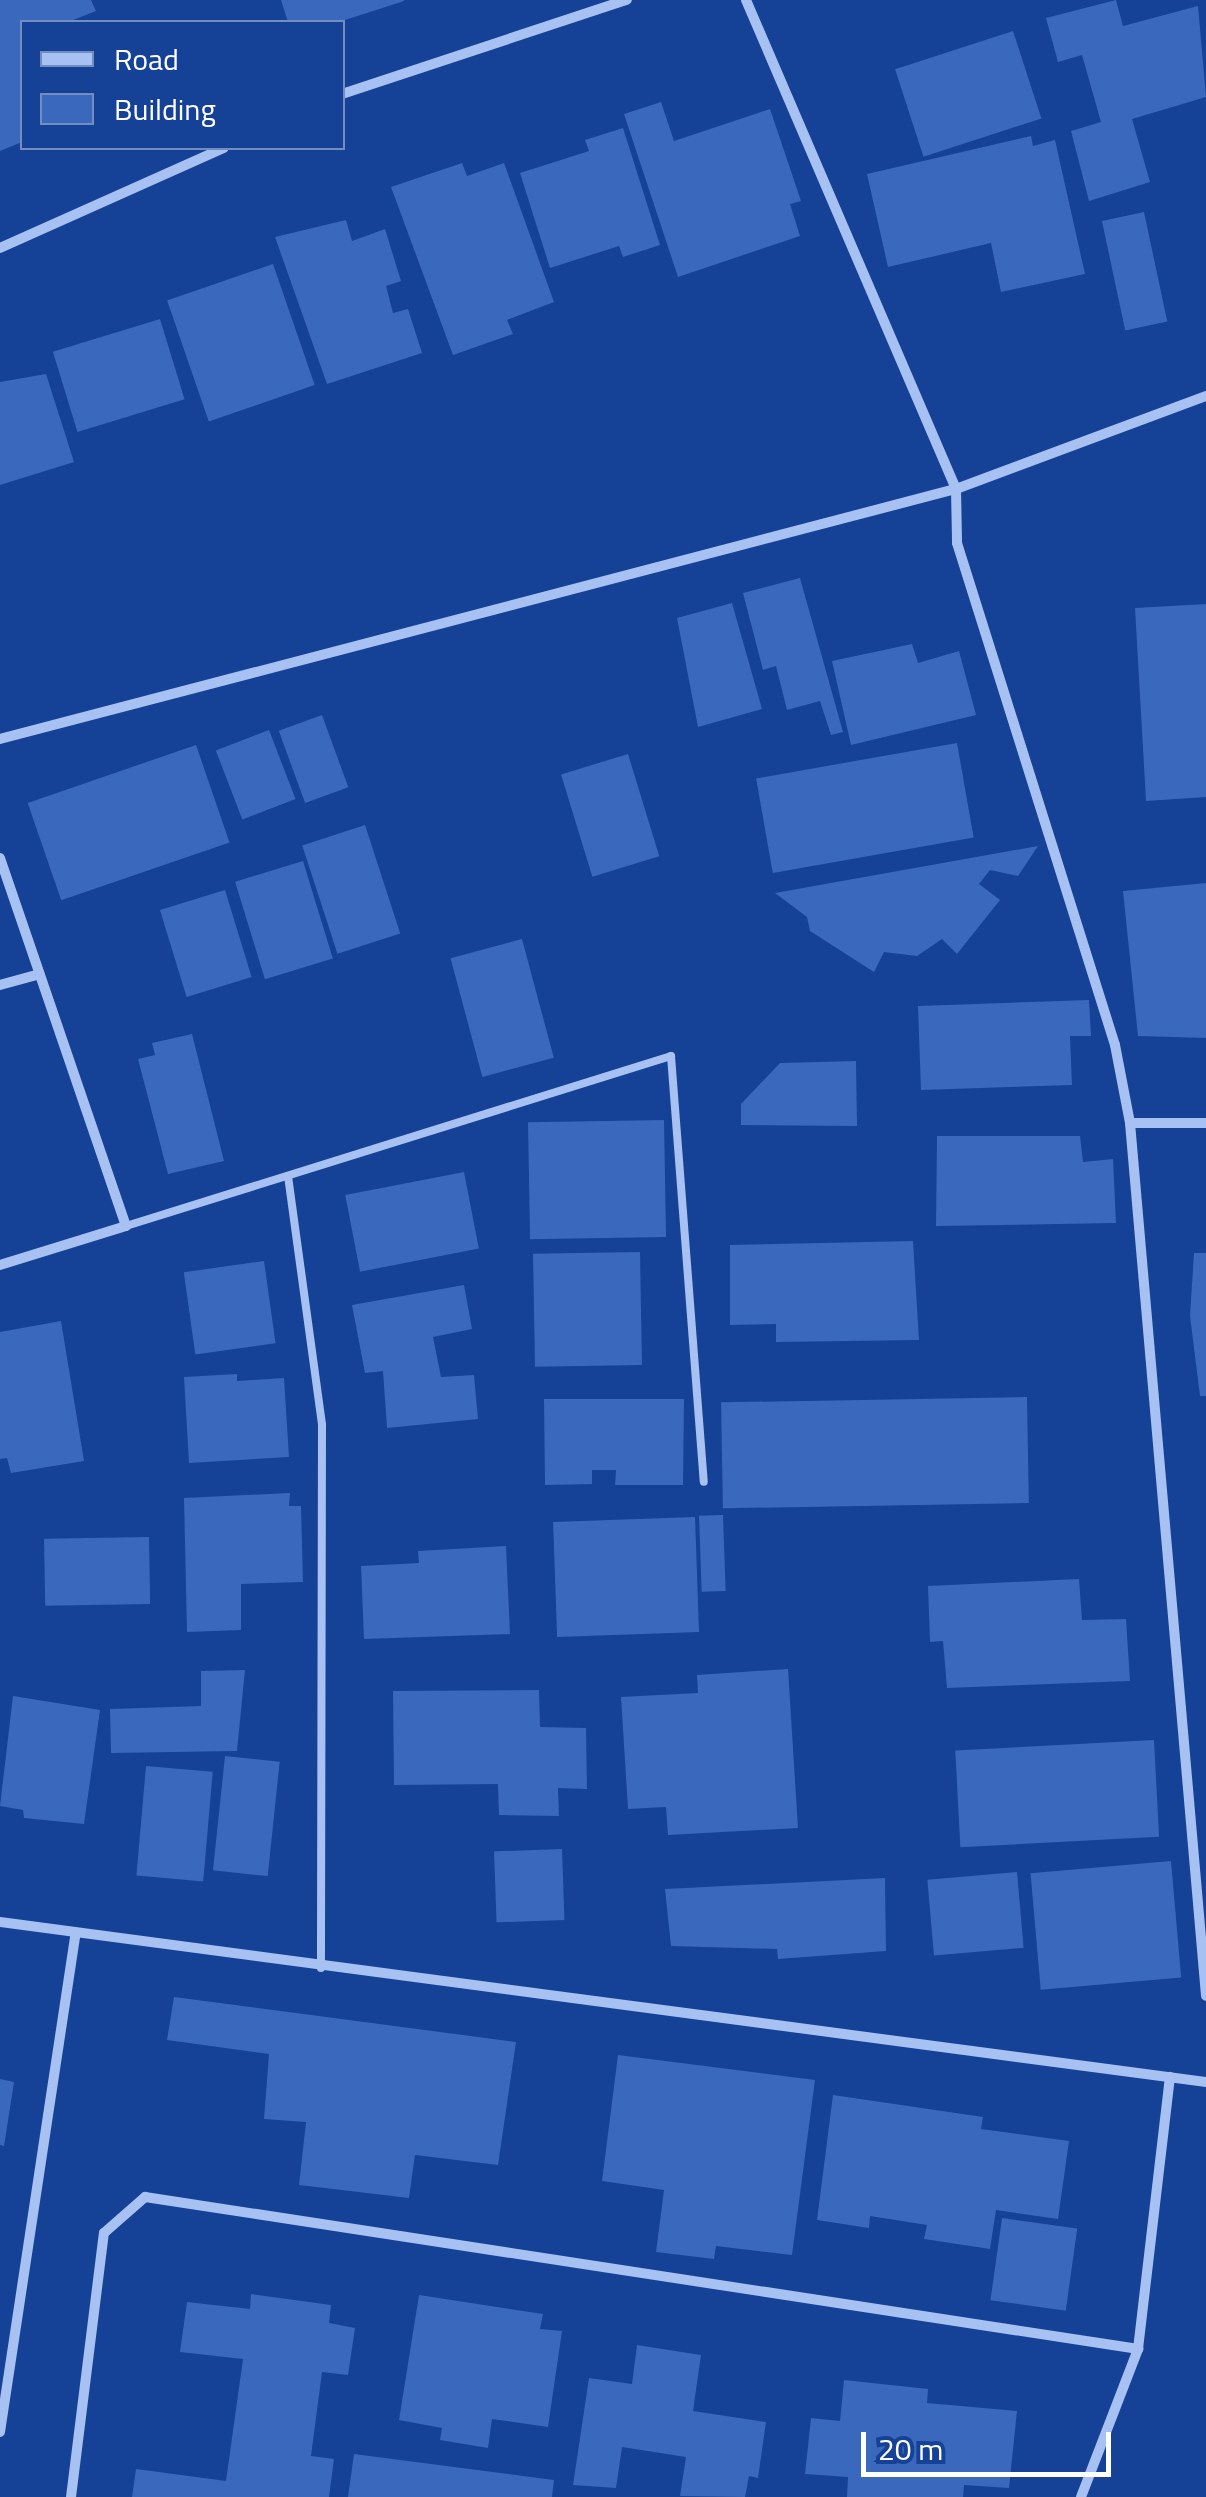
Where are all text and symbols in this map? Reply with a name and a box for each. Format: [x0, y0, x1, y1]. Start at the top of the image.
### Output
legend [20, 20, 345, 150]
text: Road [114, 36, 179, 82]
text: Building [114, 86, 216, 132]
scale bar [866, 2412, 1116, 2474]
text: 20 m [878, 2426, 943, 2472]

